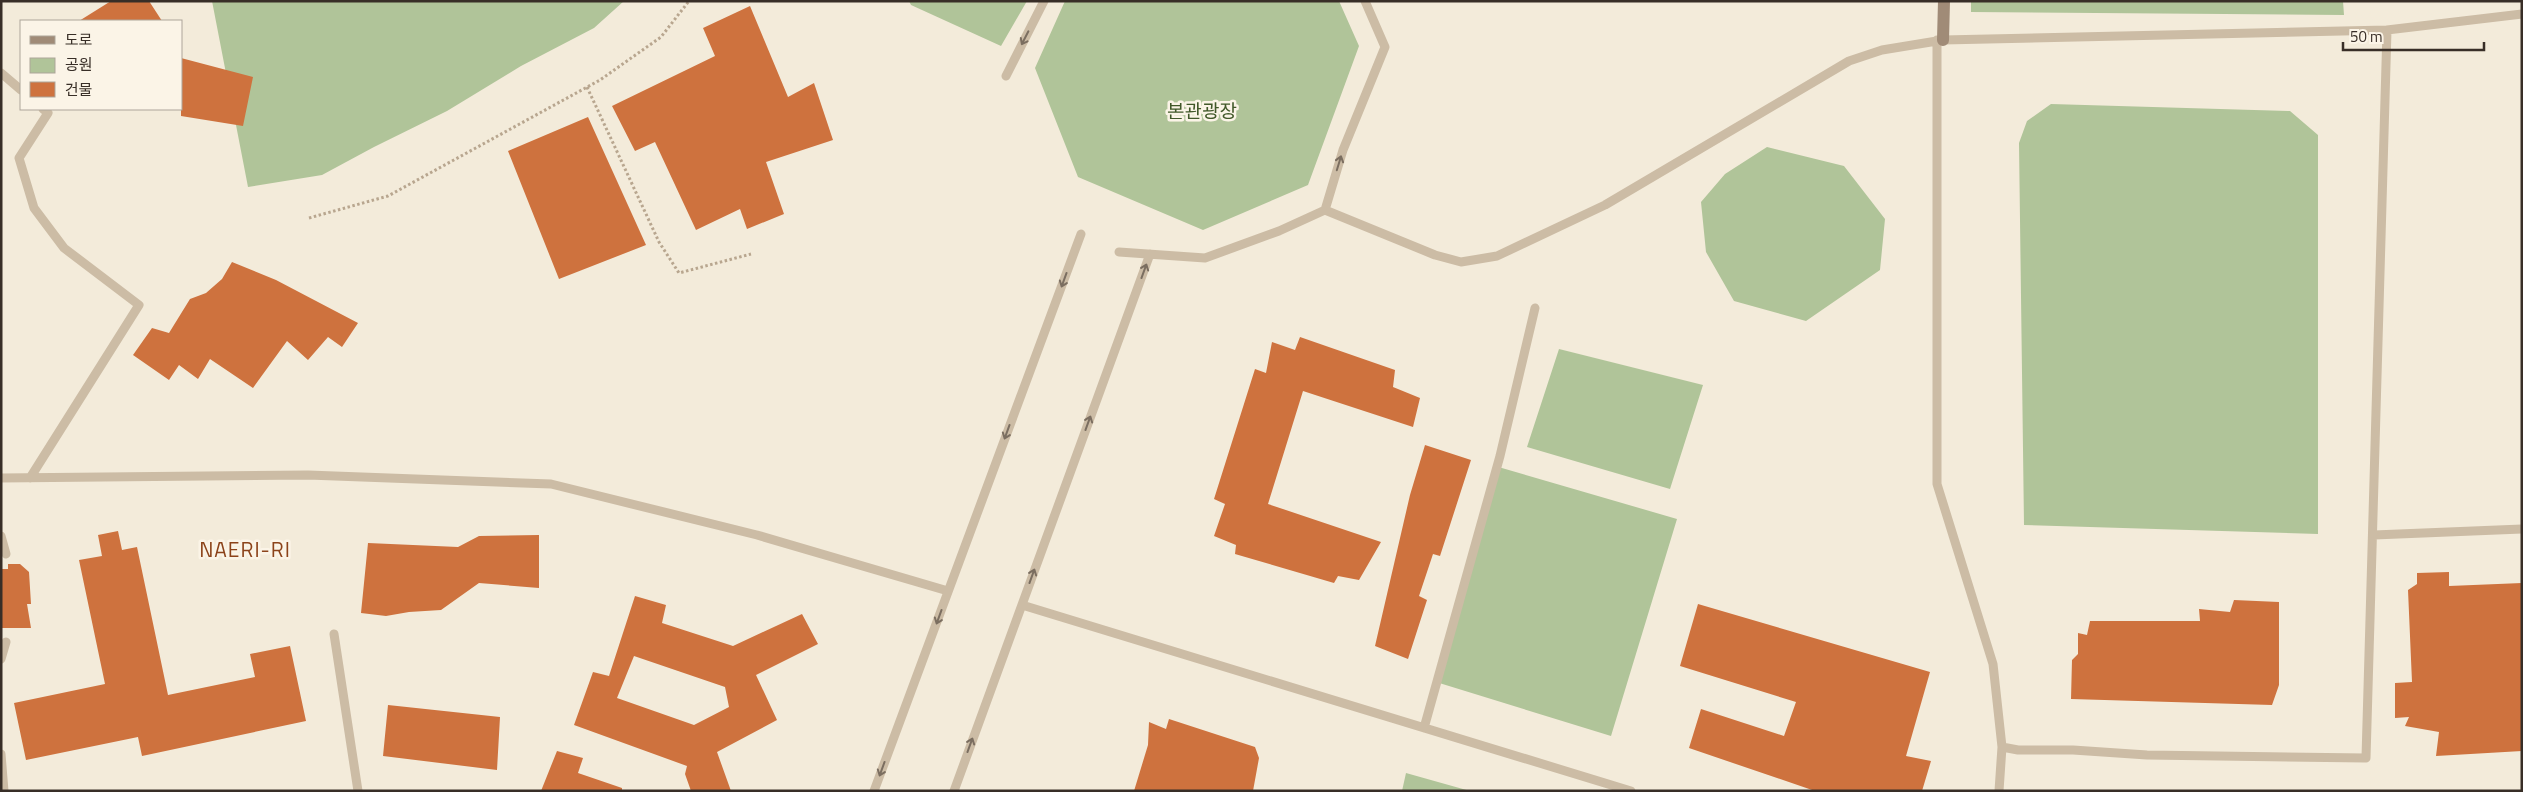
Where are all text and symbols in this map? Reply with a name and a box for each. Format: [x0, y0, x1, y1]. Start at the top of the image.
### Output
legend [20, 20, 182, 110]
scale bar [2343, 20, 2484, 52]
text: 50 m [2350, 25, 2383, 48]
text: 도로 [65, 28, 93, 51]
one-way arrow [1020, 31, 1030, 46]
text: 공원 [65, 53, 93, 76]
text: 건물 [65, 78, 93, 101]
park label: 본관광장 [1167, 96, 1237, 125]
one-way arrow [1335, 156, 1345, 172]
one-way arrow [1140, 263, 1149, 279]
one-way arrow [1059, 271, 1068, 287]
one-way arrow [1084, 416, 1093, 431]
one-way arrow [1002, 424, 1011, 439]
district label: NAERI-RI [199, 533, 291, 565]
one-way arrow [1028, 569, 1037, 584]
one-way arrow [934, 609, 943, 624]
one-way arrow [966, 738, 975, 753]
one-way arrow [877, 761, 886, 777]

